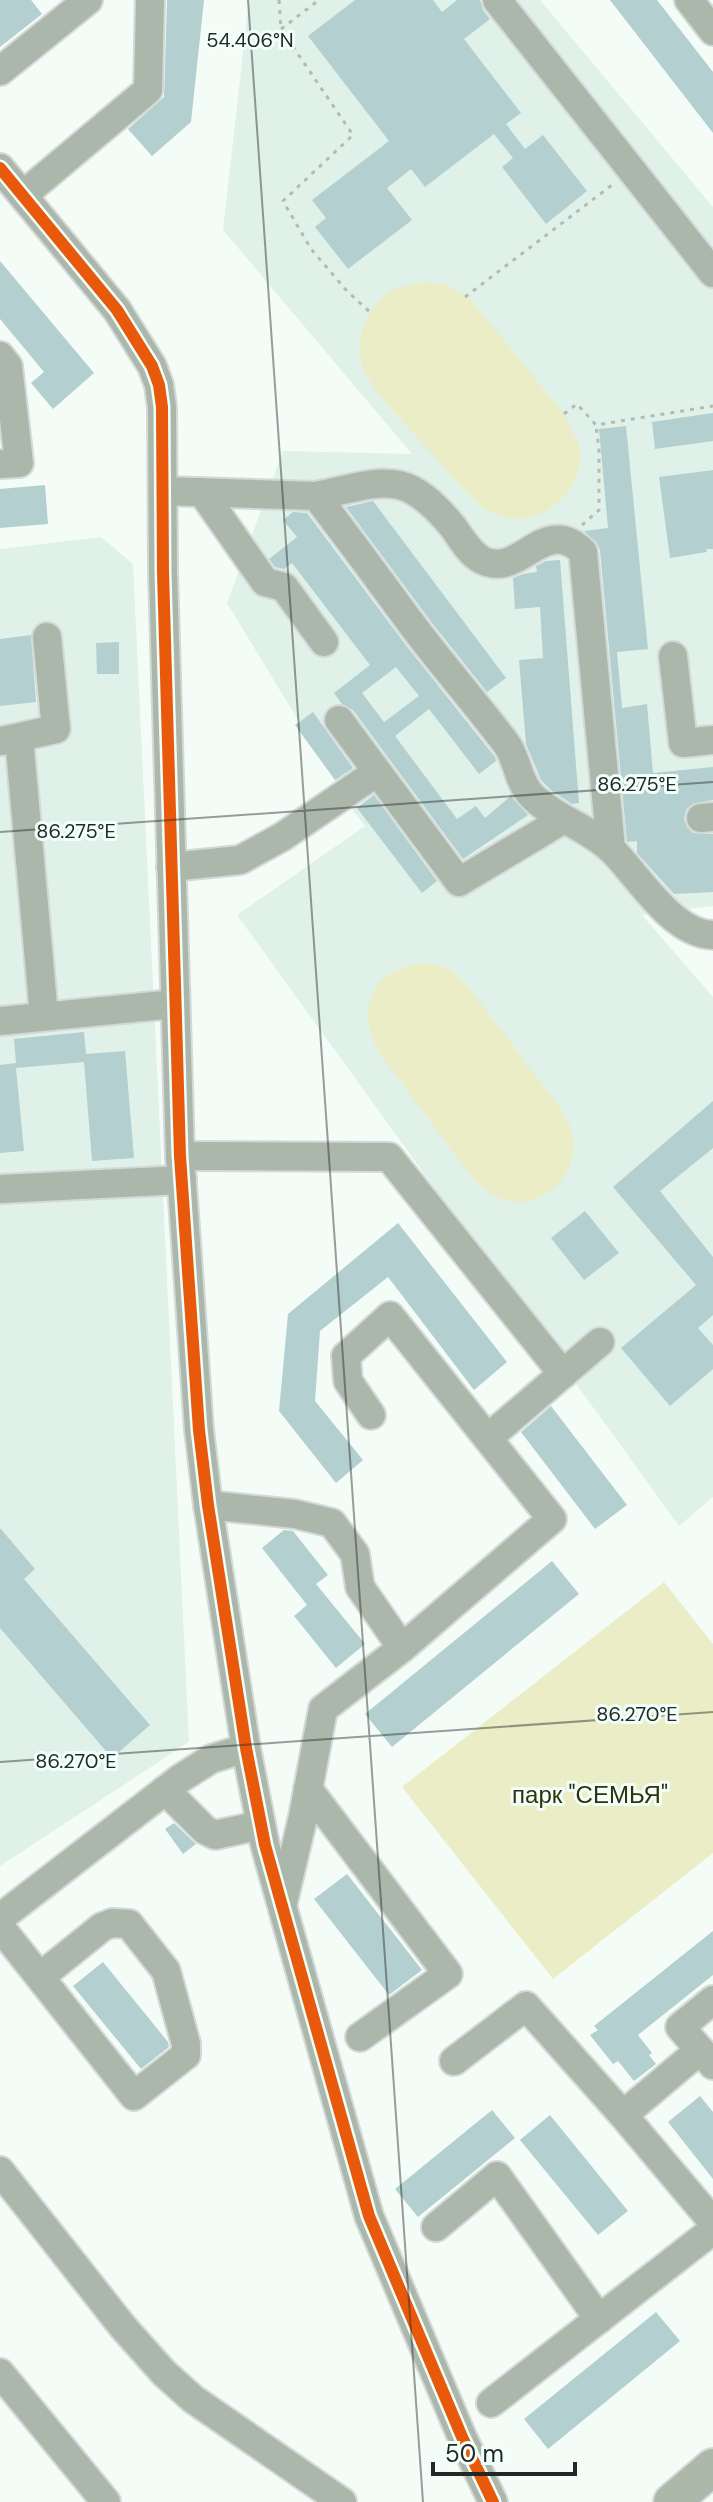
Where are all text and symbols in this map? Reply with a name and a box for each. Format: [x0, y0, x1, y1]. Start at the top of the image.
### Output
text: 54.406°N [206, 27, 294, 53]
text: 86.275°E [597, 771, 677, 797]
text: 86.275°E [36, 818, 116, 844]
text: 86.270°E [596, 1701, 678, 1727]
text: 86.270°E [35, 1748, 117, 1774]
park label: парк "СЕМЬЯ" [512, 1779, 668, 1810]
scale bar [433, 2426, 575, 2476]
text: 50 m [445, 2438, 504, 2469]

